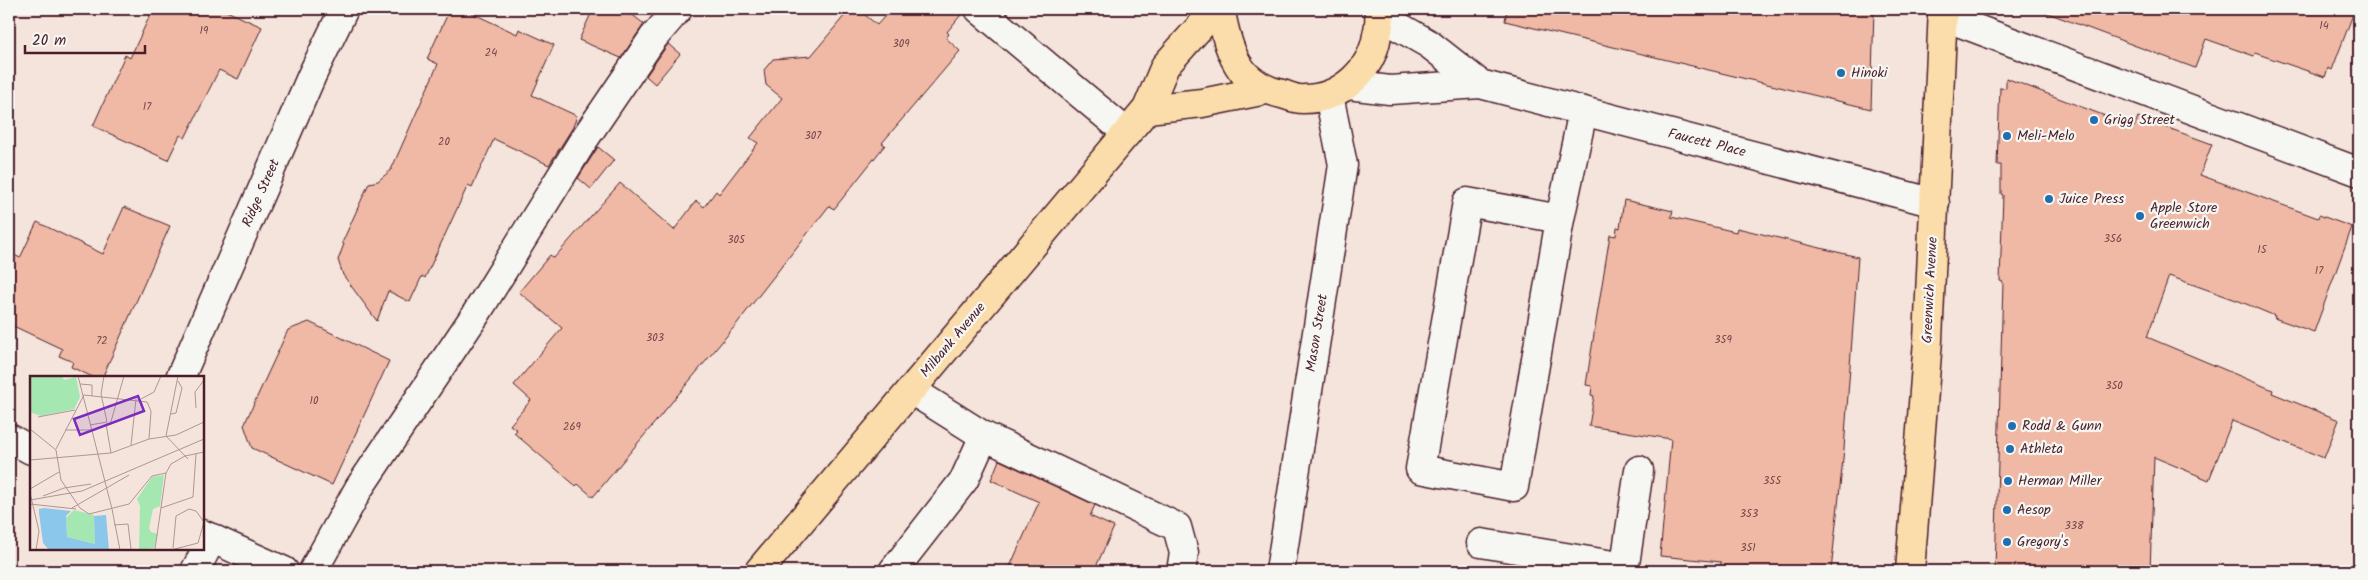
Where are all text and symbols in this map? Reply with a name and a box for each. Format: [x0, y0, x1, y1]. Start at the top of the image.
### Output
house number: 14 [2319, 17, 2329, 35]
scale bar [25, 22, 145, 54]
house number: 19 [200, 22, 209, 40]
text: 20 m [32, 29, 66, 53]
house number: 309 [892, 35, 910, 53]
house number: 24 [485, 44, 497, 62]
place label: Hinoki [1851, 62, 1888, 84]
marker: Hinoki [1835, 67, 1847, 79]
house number: 17 [143, 98, 152, 116]
place label: Grigg Street [2104, 109, 2176, 131]
marker: Grigg Street [2088, 114, 2100, 126]
street label: Faucett Place [1666, 123, 1749, 163]
place label: Meli-Melo [2017, 125, 2075, 147]
house number: 307 [805, 127, 822, 145]
marker: Meli-Melo [2001, 130, 2013, 142]
house number: 20 [438, 133, 450, 151]
street label: Ridge Street [236, 155, 286, 231]
place label: Juice Press [2059, 188, 2124, 210]
marker: Juice Press [2043, 193, 2055, 205]
place label: Apple Store Greenwich [2150, 197, 2218, 235]
marker: Apple Store Greenwich [2134, 210, 2146, 222]
house number: 356 [2104, 230, 2122, 248]
house number: 305 [727, 231, 746, 249]
street label: Greenwich Avenue [1916, 236, 1944, 344]
house number: 15 [2257, 241, 2268, 259]
house number: 17 [2315, 262, 2324, 280]
street label: Mason Street [1300, 292, 1334, 373]
street label: Milbank Avenue [915, 297, 992, 383]
house number: 303 [646, 329, 664, 347]
house number: 359 [1714, 331, 1732, 349]
house number: 72 [96, 332, 108, 350]
inset map [30, 376, 204, 550]
house number: 350 [2105, 377, 2123, 395]
house number: 10 [310, 392, 319, 410]
place label: Rodd & Gunn [2022, 415, 2102, 437]
house number: 269 [563, 418, 582, 436]
marker: Rodd & Gunn [2006, 420, 2018, 432]
place label: Athleta [2020, 438, 2063, 460]
marker: Athleta [2004, 443, 2016, 455]
place label: Herman Miller [2018, 470, 2103, 492]
house number: 355 [1763, 472, 1782, 490]
marker: Herman Miller [2002, 475, 2014, 487]
place label: Aesop [2017, 499, 2051, 521]
marker: Aesop [2001, 504, 2013, 516]
house number: 353 [1740, 505, 1758, 523]
house number: 338 [2064, 517, 2084, 535]
place label: Gregory's [2017, 531, 2069, 553]
marker: Gregory's [2001, 536, 2013, 548]
house number: 351 [1740, 539, 1756, 557]

